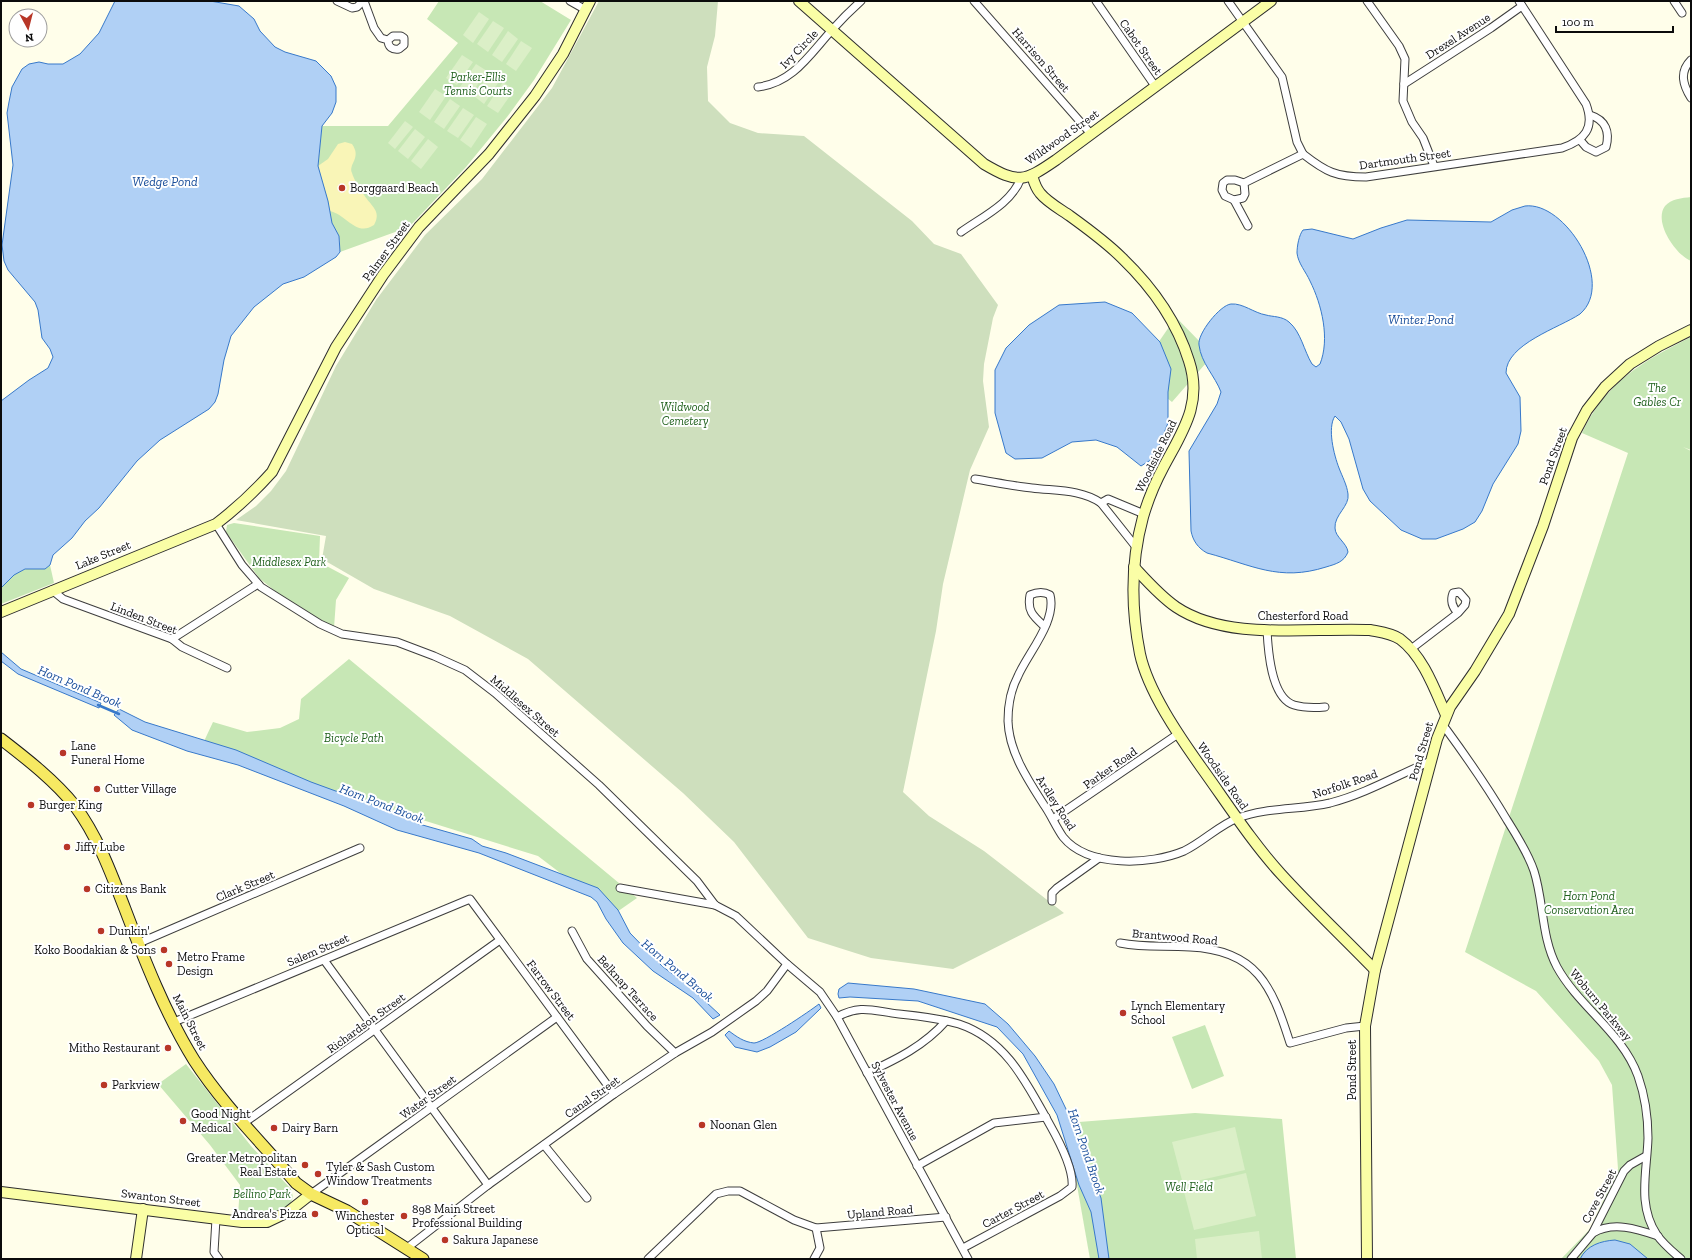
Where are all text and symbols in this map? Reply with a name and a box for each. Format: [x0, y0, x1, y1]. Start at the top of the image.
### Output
north arrow [8, 8, 48, 48]
scale bar [1556, 8, 1673, 34]
street label: Drexel Avenue [1423, 10, 1493, 62]
text: 100 m [1562, 15, 1594, 29]
street label: Cabot Street [1117, 16, 1166, 78]
street label: Harrison Street [1009, 25, 1073, 95]
street label: Ivy Circle [777, 26, 821, 71]
text: N [24, 30, 34, 44]
park label: Parker-Ellis Tennis Courts [444, 70, 512, 98]
street label: Wildwood Street [1023, 106, 1102, 168]
street label: Dartmouth Street [1358, 146, 1452, 172]
water label: Wedge Pond [132, 174, 198, 189]
place label: Borggaard Beach [350, 181, 439, 195]
marker: Borggaard Beach [337, 183, 347, 193]
street label: Palmer Street [359, 218, 413, 284]
water label: Winter Pond [1388, 312, 1454, 327]
park label: The Gables Cr [1633, 381, 1682, 409]
park label: Wildwood Cemetery [661, 400, 709, 428]
street label: Woodside Road [1132, 417, 1180, 495]
street label: Pond Street [1536, 425, 1570, 487]
street label: Lake Street [73, 537, 133, 572]
park label: Middlesex Park [252, 555, 327, 569]
street label: Linden Street [109, 599, 180, 637]
street label: Chesterford Road [1258, 609, 1349, 623]
water label: Horn Pond Brook [36, 662, 124, 711]
street label: Middlesex Street [487, 672, 563, 740]
street label: Pond Street [1406, 719, 1436, 782]
park label: Bicycle Path [324, 731, 384, 745]
place label: Lane Funeral Home [71, 739, 145, 767]
street label: Woodside Road [1195, 740, 1252, 813]
street label: Parker Road [1080, 744, 1140, 792]
marker: Lane Funeral Home [58, 748, 68, 758]
street label: Norfolk Road [1311, 766, 1380, 802]
street label: Ardley Road [1033, 773, 1079, 833]
water label: Horn Pond Brook [337, 780, 426, 827]
place label: Cutter Village [105, 782, 177, 796]
marker: Cutter Village [92, 784, 102, 794]
place label: Burger King [39, 798, 103, 812]
marker: Burger King [26, 800, 36, 810]
place label: Jiffy Lube [75, 840, 125, 854]
marker: Jiffy Lube [62, 842, 72, 852]
street label: Clark Street [214, 867, 277, 905]
place label: Citizens Bank [95, 882, 167, 896]
marker: Citizens Bank [82, 884, 92, 894]
park label: Horn Pond Conservation Area [1544, 889, 1634, 917]
place label: Dunkin' [109, 924, 150, 938]
marker: Dunkin' [96, 926, 106, 936]
street label: Brantwood Road [1132, 926, 1219, 948]
street label: Salem Street [285, 931, 351, 969]
water label: Horn Pond Brook [639, 936, 717, 1005]
place label: Koko Boodakian & Sons [34, 943, 156, 957]
marker: Koko Boodakian & Sons [159, 945, 169, 955]
place label: Metro Frame Design [177, 950, 245, 978]
street label: Belknap Terrace [595, 952, 661, 1024]
street label: Farrow Street [524, 957, 578, 1023]
marker: Metro Frame Design [164, 959, 174, 969]
street label: Woburn Parkway [1567, 966, 1636, 1044]
street label: Richardson Street [324, 990, 408, 1056]
street label: Main Street [170, 992, 210, 1053]
place label: Lynch Elementary School [1131, 999, 1226, 1027]
marker: Lynch Elementary School [1118, 1008, 1128, 1018]
street label: Pond Street [1345, 1039, 1359, 1100]
place label: Mitho Restaurant [69, 1041, 161, 1055]
marker: Mitho Restaurant [163, 1043, 173, 1053]
street label: Sylvester Avenue [868, 1059, 922, 1143]
street label: Water Street [397, 1072, 459, 1122]
street label: Canal Street [562, 1073, 623, 1121]
place label: Parkview [112, 1078, 161, 1092]
marker: Parkview [99, 1080, 109, 1090]
water label: Horn Pond Brook [1065, 1106, 1108, 1196]
place label: Good Night Medical [191, 1107, 251, 1135]
marker: Good Night Medical [178, 1116, 188, 1126]
place label: Noonan Glen [710, 1118, 777, 1132]
marker: Noonan Glen [697, 1120, 707, 1130]
place label: Dairy Barn [282, 1121, 338, 1135]
marker: Dairy Barn [269, 1123, 279, 1133]
place label: Greater Metropolitan Real Estate [187, 1151, 297, 1179]
marker: Greater Metropolitan Real Estate [300, 1160, 310, 1170]
place label: Tyler & Sash Custom Window Treatments [326, 1160, 435, 1188]
street label: Cove Street [1579, 1166, 1619, 1226]
marker: Tyler & Sash Custom Window Treatments [313, 1169, 323, 1179]
park label: Well Field [1165, 1180, 1213, 1194]
street label: Swanton Street [120, 1186, 202, 1210]
park label: Bellino Park [233, 1187, 292, 1201]
street label: Carter Street [980, 1187, 1047, 1231]
marker: Winchester Optical [360, 1197, 370, 1207]
place label: 898 Main Street Professional Building [412, 1202, 522, 1230]
street label: Upland Road [847, 1202, 914, 1222]
place label: Andrea's Pizza [232, 1207, 307, 1221]
marker: Andrea's Pizza [310, 1209, 320, 1219]
place label: Winchester Optical [335, 1209, 395, 1237]
marker: 898 Main Street Professional Building [399, 1211, 409, 1221]
place label: Sakura Japanese [453, 1233, 539, 1247]
marker: Sakura Japanese [440, 1235, 450, 1245]

